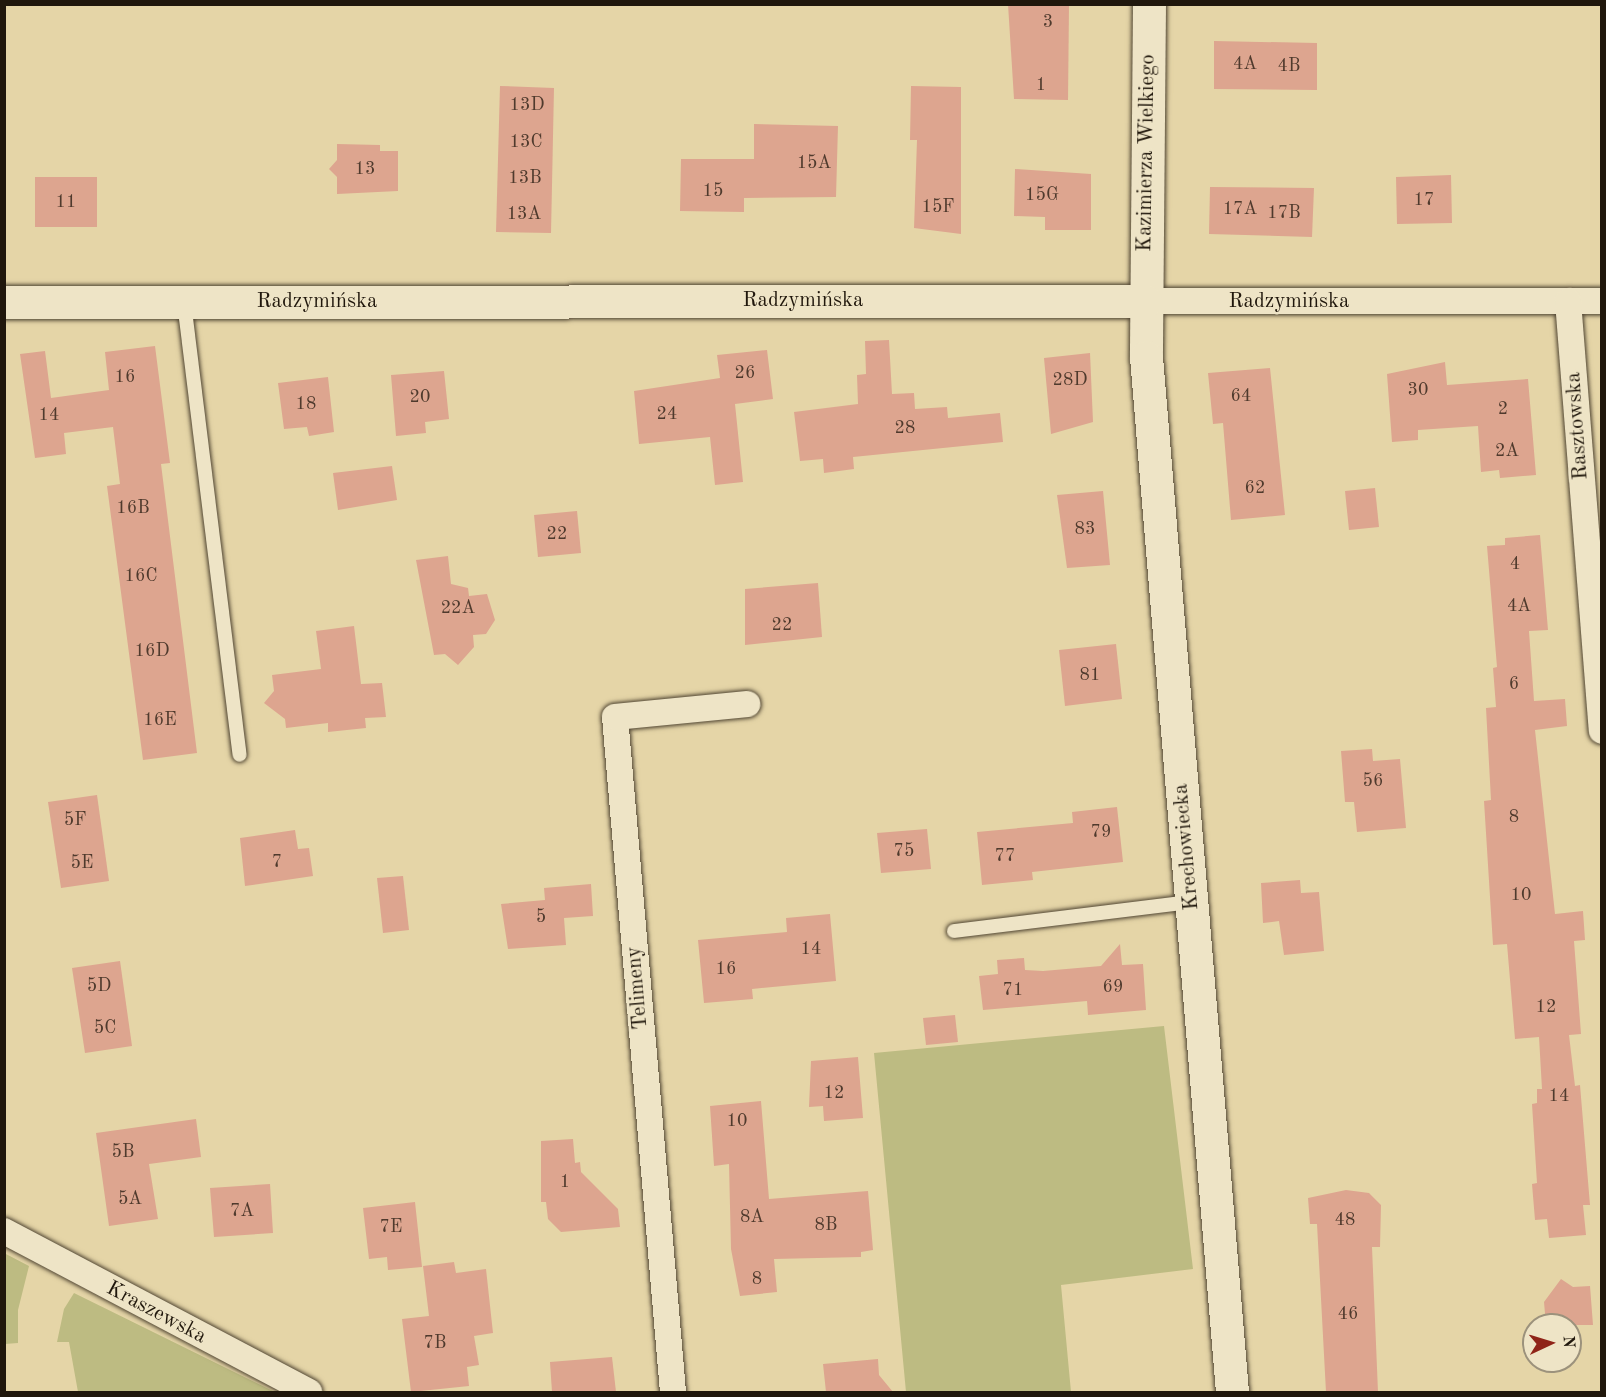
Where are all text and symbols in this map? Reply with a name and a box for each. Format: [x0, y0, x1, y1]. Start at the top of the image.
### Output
house number: 3 [1043, 11, 1053, 33]
house number: 4A [1233, 53, 1257, 75]
street label: Kazimierza Wielkiego [1133, 54, 1161, 252]
house number: 4B [1278, 55, 1300, 77]
house number: 1 [1036, 74, 1046, 96]
house number: 13D [510, 94, 544, 116]
house number: 13C [510, 131, 542, 153]
house number: 15A [797, 152, 831, 174]
house number: 13 [355, 158, 375, 180]
house number: 13B [508, 167, 542, 189]
house number: 15 [703, 180, 723, 202]
house number: 15G [1025, 184, 1059, 206]
house number: 17 [1414, 189, 1434, 211]
house number: 11 [56, 191, 76, 213]
house number: 15F [921, 196, 955, 218]
house number: 17A [1223, 198, 1257, 220]
house number: 17B [1267, 202, 1301, 224]
house number: 13A [507, 203, 541, 225]
street label: Radzymińska [743, 288, 863, 314]
street label: Radzymińska [257, 289, 377, 315]
street label: Radzymińska [1229, 289, 1349, 315]
house number: 26 [735, 362, 755, 384]
house number: 16 [115, 366, 135, 388]
house number: 28D [1053, 369, 1087, 391]
street label: Rasztowska [1562, 371, 1594, 481]
house number: 30 [1408, 379, 1428, 401]
house number: 64 [1231, 385, 1251, 407]
house number: 20 [410, 386, 430, 408]
house number: 18 [296, 393, 316, 415]
house number: 2 [1498, 398, 1508, 420]
house number: 24 [657, 403, 677, 425]
house number: 14 [39, 404, 59, 426]
house number: 28 [895, 417, 915, 439]
house number: 2A [1495, 440, 1519, 462]
house number: 62 [1245, 477, 1265, 499]
house number: 16B [116, 497, 150, 519]
house number: 83 [1075, 518, 1095, 540]
house number: 22 [547, 523, 567, 545]
house number: 4 [1510, 553, 1520, 575]
house number: 16C [125, 565, 157, 587]
house number: 4A [1507, 595, 1531, 617]
house number: 22A [441, 597, 475, 619]
house number: 22 [772, 614, 792, 636]
house number: 16D [135, 640, 169, 662]
house number: 81 [1080, 664, 1100, 686]
house number: 6 [1509, 673, 1519, 695]
house number: 16E [143, 709, 177, 731]
house number: 56 [1363, 770, 1383, 792]
street label: Krechowiecka [1169, 783, 1205, 911]
house number: 8 [1509, 806, 1519, 828]
house number: 5F [64, 809, 86, 831]
house number: 79 [1091, 821, 1111, 843]
house number: 75 [894, 840, 914, 862]
house number: 77 [995, 845, 1015, 867]
house number: 7 [272, 851, 282, 873]
house number: 5E [71, 852, 93, 874]
house number: 10 [1511, 884, 1531, 906]
house number: 5 [536, 906, 546, 928]
house number: 14 [801, 938, 821, 960]
street label: Telimeny [622, 945, 654, 1031]
house number: 16 [716, 958, 736, 980]
house number: 5D [87, 975, 111, 997]
house number: 69 [1103, 976, 1123, 998]
house number: 71 [1003, 979, 1023, 1001]
house number: 12 [1536, 996, 1556, 1018]
house number: 5C [94, 1017, 116, 1039]
house number: 12 [824, 1082, 844, 1104]
house number: 14 [1549, 1085, 1569, 1107]
house number: 10 [727, 1110, 747, 1132]
house number: 5B [112, 1141, 134, 1163]
house number: 1 [560, 1171, 570, 1193]
house number: 5A [118, 1188, 142, 1210]
house number: 7A [230, 1200, 254, 1222]
house number: 8A [740, 1206, 764, 1228]
house number: 48 [1335, 1209, 1355, 1231]
house number: 8B [815, 1214, 837, 1236]
house number: 7E [380, 1216, 402, 1238]
house number: 8 [752, 1268, 762, 1290]
street label: Kraszewska [102, 1276, 210, 1350]
house number: 46 [1338, 1303, 1358, 1325]
north arrow [1522, 1313, 1582, 1373]
house number: 7B [424, 1332, 446, 1354]
text: N [1560, 1335, 1576, 1349]

